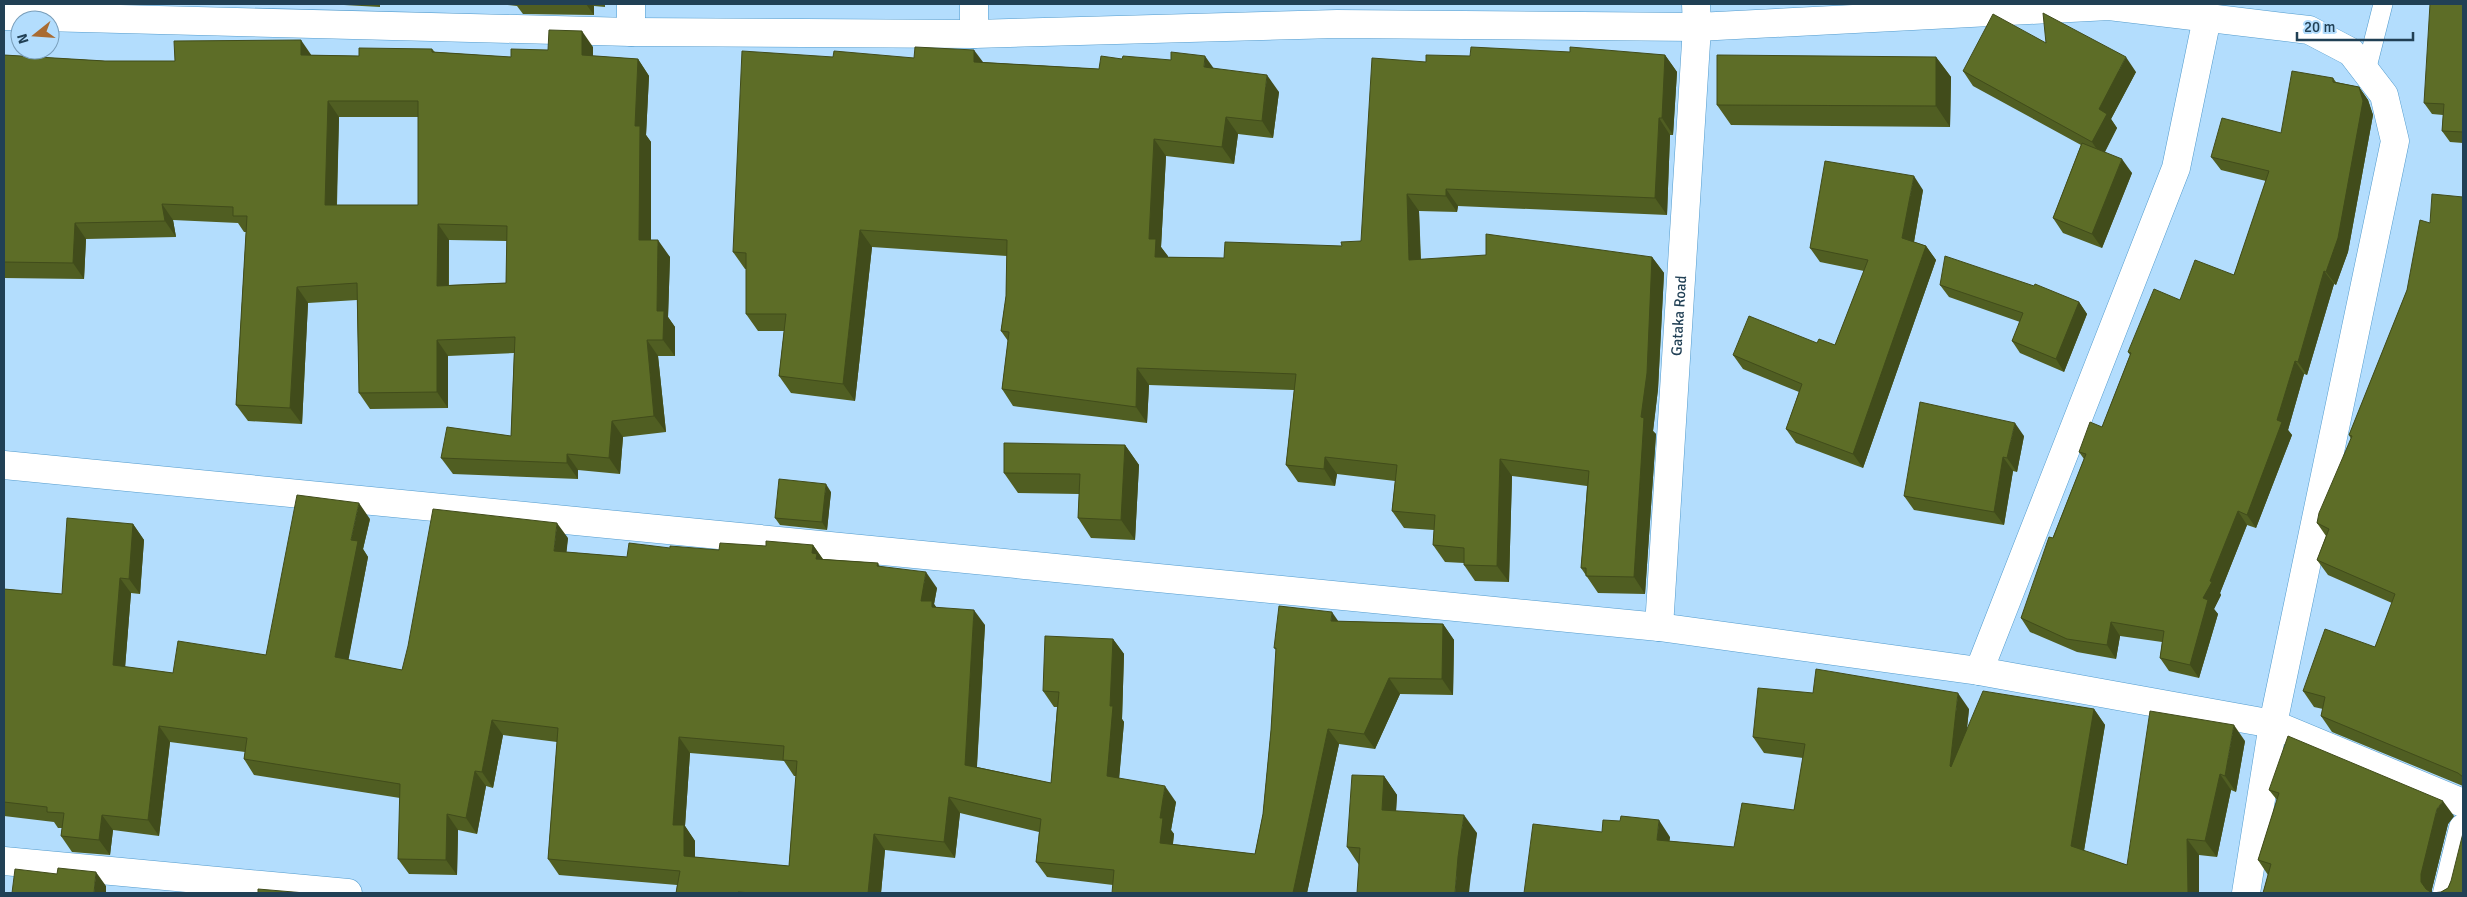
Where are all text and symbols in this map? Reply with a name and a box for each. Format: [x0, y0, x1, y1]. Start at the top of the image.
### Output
north arrow [10, 10, 60, 60]
scale bar [2297, 10, 2413, 42]
text: 20 m [2304, 18, 2335, 36]
text: N [13, 32, 33, 46]
street label: Gataka Road [1667, 275, 1690, 356]

